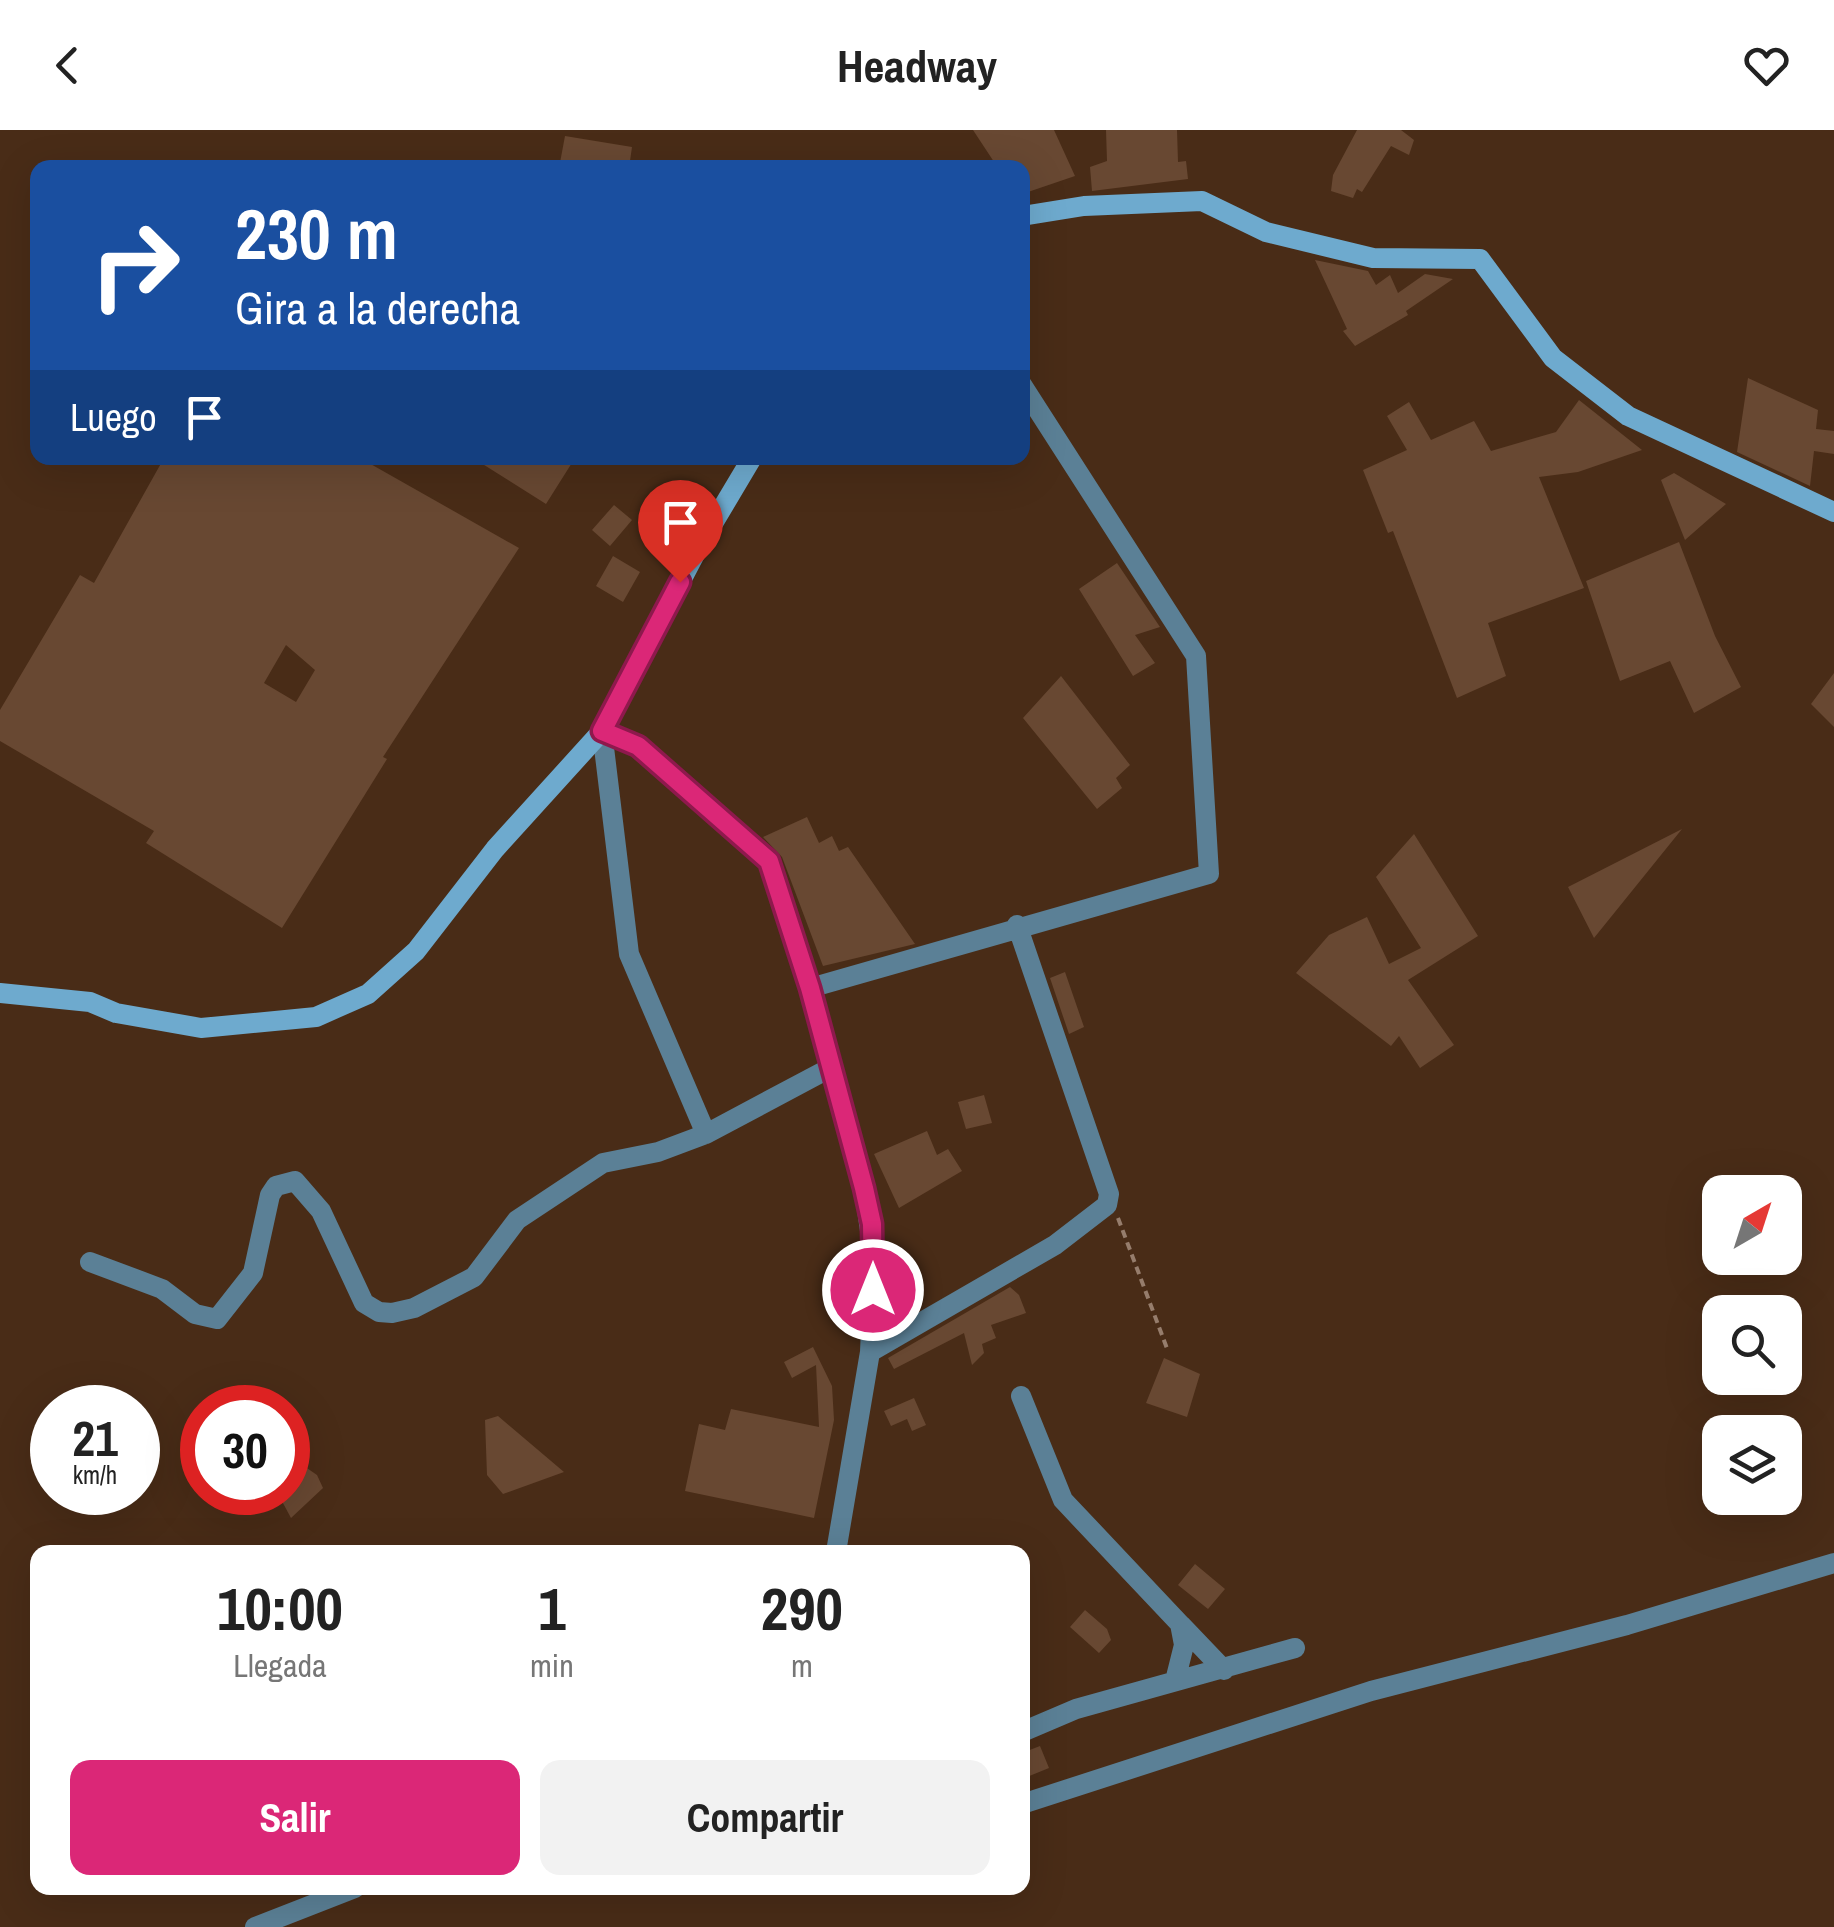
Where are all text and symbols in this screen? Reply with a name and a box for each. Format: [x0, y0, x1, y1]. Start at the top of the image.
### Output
text: Headway [837, 35, 997, 96]
icon: back [40, 38, 95, 93]
icon: heart [1739, 38, 1794, 93]
text: 230 m [235, 187, 398, 281]
icon: right [70, 200, 200, 330]
text: Gira a la derecha [235, 277, 520, 338]
icon: arrive [177, 390, 232, 445]
text: Luego [70, 392, 157, 443]
pin [638, 480, 723, 583]
icon: arrive [653, 495, 708, 550]
north arrow [1702, 1175, 1802, 1275]
map controls [1702, 1175, 1802, 1515]
position arrow [821, 1238, 925, 1342]
button: search [1702, 1295, 1802, 1395]
speed limit sign: 30 [180, 1385, 310, 1515]
text: 21 [72, 1404, 118, 1472]
button: layers [1702, 1415, 1802, 1515]
text: km/h [73, 1458, 117, 1492]
text: 10:00 [217, 1568, 343, 1649]
text: 1 [538, 1568, 566, 1649]
text: 290 [761, 1568, 843, 1649]
text: Llegada [233, 1644, 327, 1687]
text: min [530, 1644, 574, 1687]
text: m [791, 1644, 813, 1687]
button: Salir [70, 1760, 520, 1875]
button: Compartir [540, 1760, 990, 1875]

